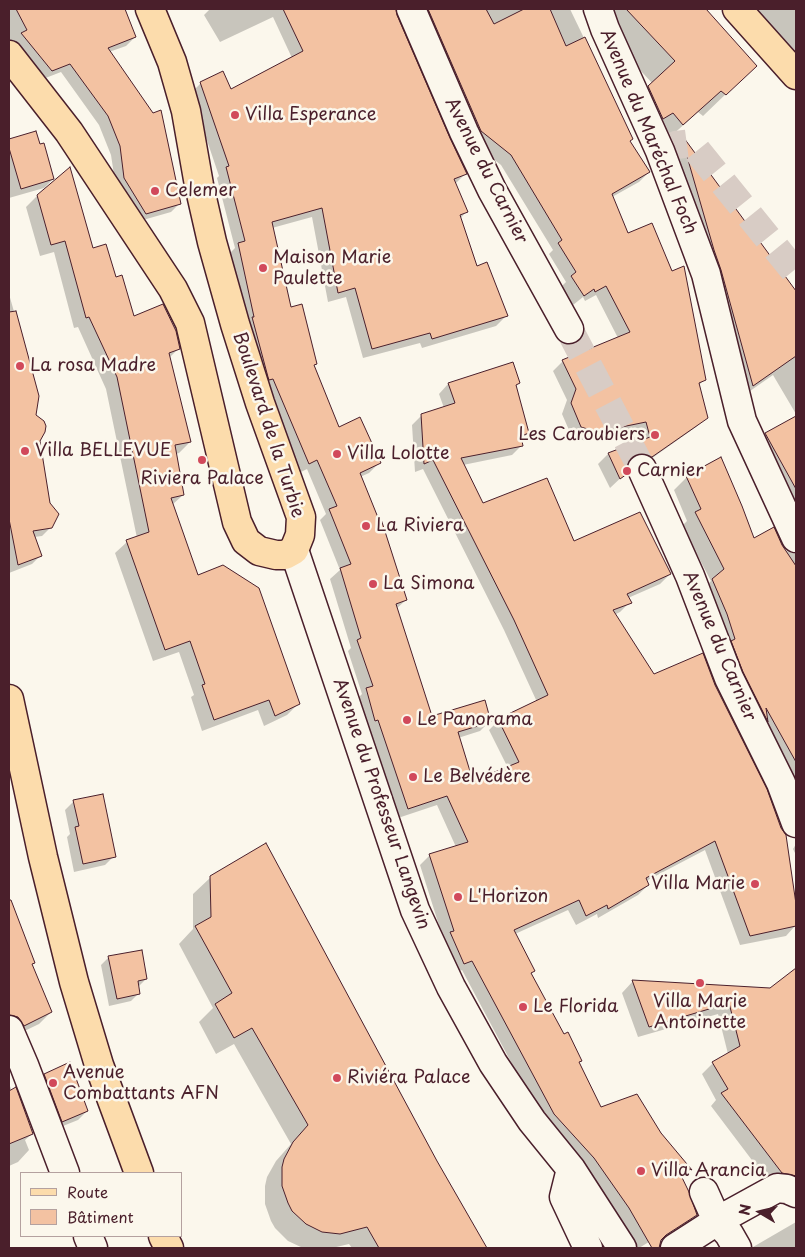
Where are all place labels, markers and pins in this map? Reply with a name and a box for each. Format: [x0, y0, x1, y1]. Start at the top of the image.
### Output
place label: Villa Esperance [245, 104, 376, 126]
marker: Villa Esperance [229, 109, 241, 121]
place label: Celemer [165, 180, 236, 202]
marker: Celemer [149, 185, 161, 197]
place label: Maison Marie Paulette [273, 247, 391, 290]
marker: Maison Marie Paulette [257, 262, 269, 274]
place label: La rosa Madre [30, 355, 156, 377]
marker: La rosa Madre [14, 360, 26, 372]
place label: Les Caroubiers [518, 424, 645, 446]
marker: Les Caroubiers [649, 429, 661, 441]
place label: Villa BELLEVUE [35, 440, 171, 462]
place label: Villa Lolotte [347, 443, 449, 465]
marker: Villa BELLEVUE [19, 445, 31, 457]
marker: Villa Lolotte [331, 448, 343, 460]
marker: Riviera Palace [196, 454, 208, 466]
place label: Carnier [637, 460, 704, 482]
marker: Carnier [621, 465, 633, 477]
place label: Riviera Palace [140, 468, 264, 490]
place label: La Riviera [376, 515, 464, 537]
marker: La Riviera [360, 520, 372, 532]
place label: La Simona [383, 573, 475, 595]
marker: La Simona [367, 578, 379, 590]
place label: Le Panorama [417, 709, 533, 731]
marker: Le Panorama [401, 714, 413, 726]
place label: Le Belvédère [423, 766, 531, 788]
marker: Le Belvédère [407, 771, 419, 783]
place label: Villa Marie [651, 873, 745, 895]
marker: Villa Marie [749, 878, 761, 890]
place label: L'Horizon [468, 886, 548, 908]
marker: L'Horizon [452, 891, 464, 903]
marker: Villa Marie Antoinette [694, 977, 706, 989]
place label: Villa Marie Antoinette [653, 991, 747, 1034]
place label: Le Florida [533, 996, 618, 1018]
marker: Le Florida [517, 1001, 529, 1013]
place label: Avenue Combattants AFN [63, 1062, 219, 1104]
place label: Riviéra Palace [347, 1067, 470, 1089]
marker: Riviéra Palace [331, 1072, 343, 1084]
marker: Avenue Combattants AFN [47, 1077, 59, 1089]
place label: Villa Arancia [651, 1160, 766, 1182]
marker: Villa Arancia [635, 1165, 647, 1177]

